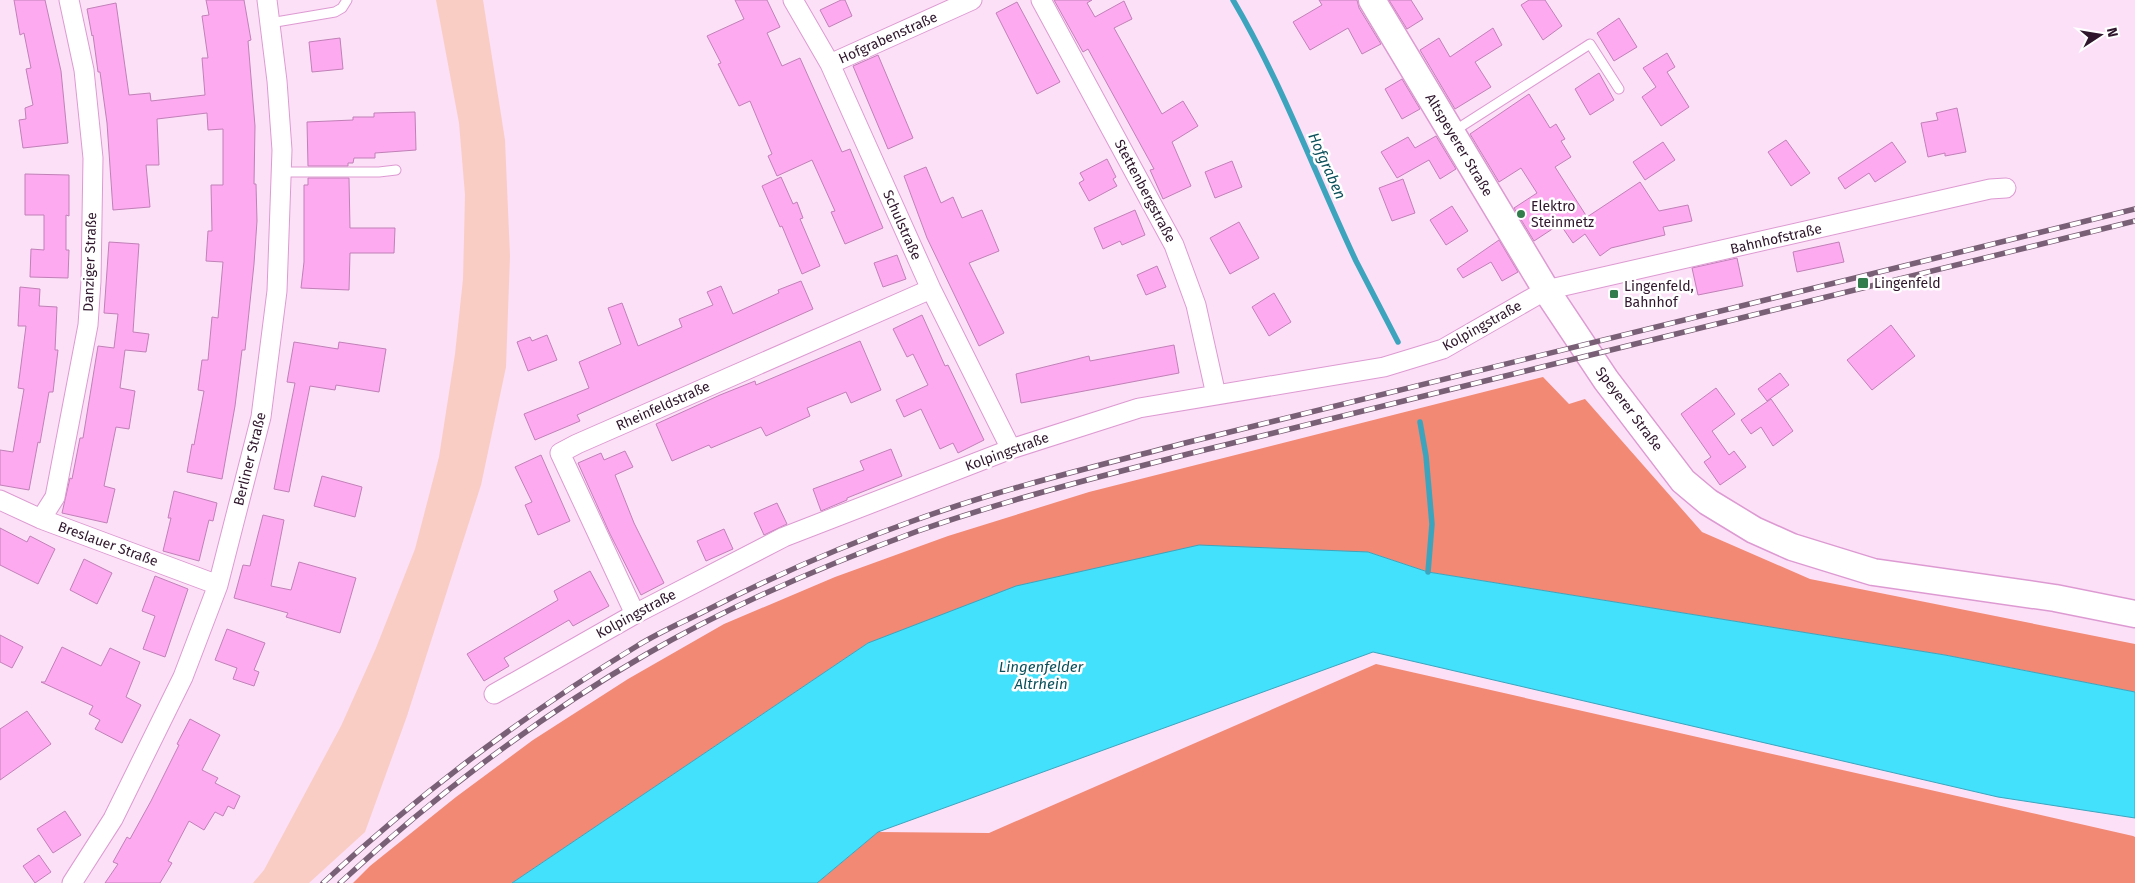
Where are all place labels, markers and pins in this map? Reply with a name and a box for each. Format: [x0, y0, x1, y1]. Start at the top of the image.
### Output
place label: Elektro Steinmetz [1531, 198, 1594, 231]
marker: Elektro Steinmetz [1515, 208, 1527, 220]
place label: Lingenfeld [1874, 275, 1941, 292]
marker: Lingenfeld [1856, 276, 1870, 290]
place label: Lingenfeld, Bahnhof [1624, 278, 1694, 311]
marker: Lingenfeld, Bahnhof [1608, 288, 1620, 300]

